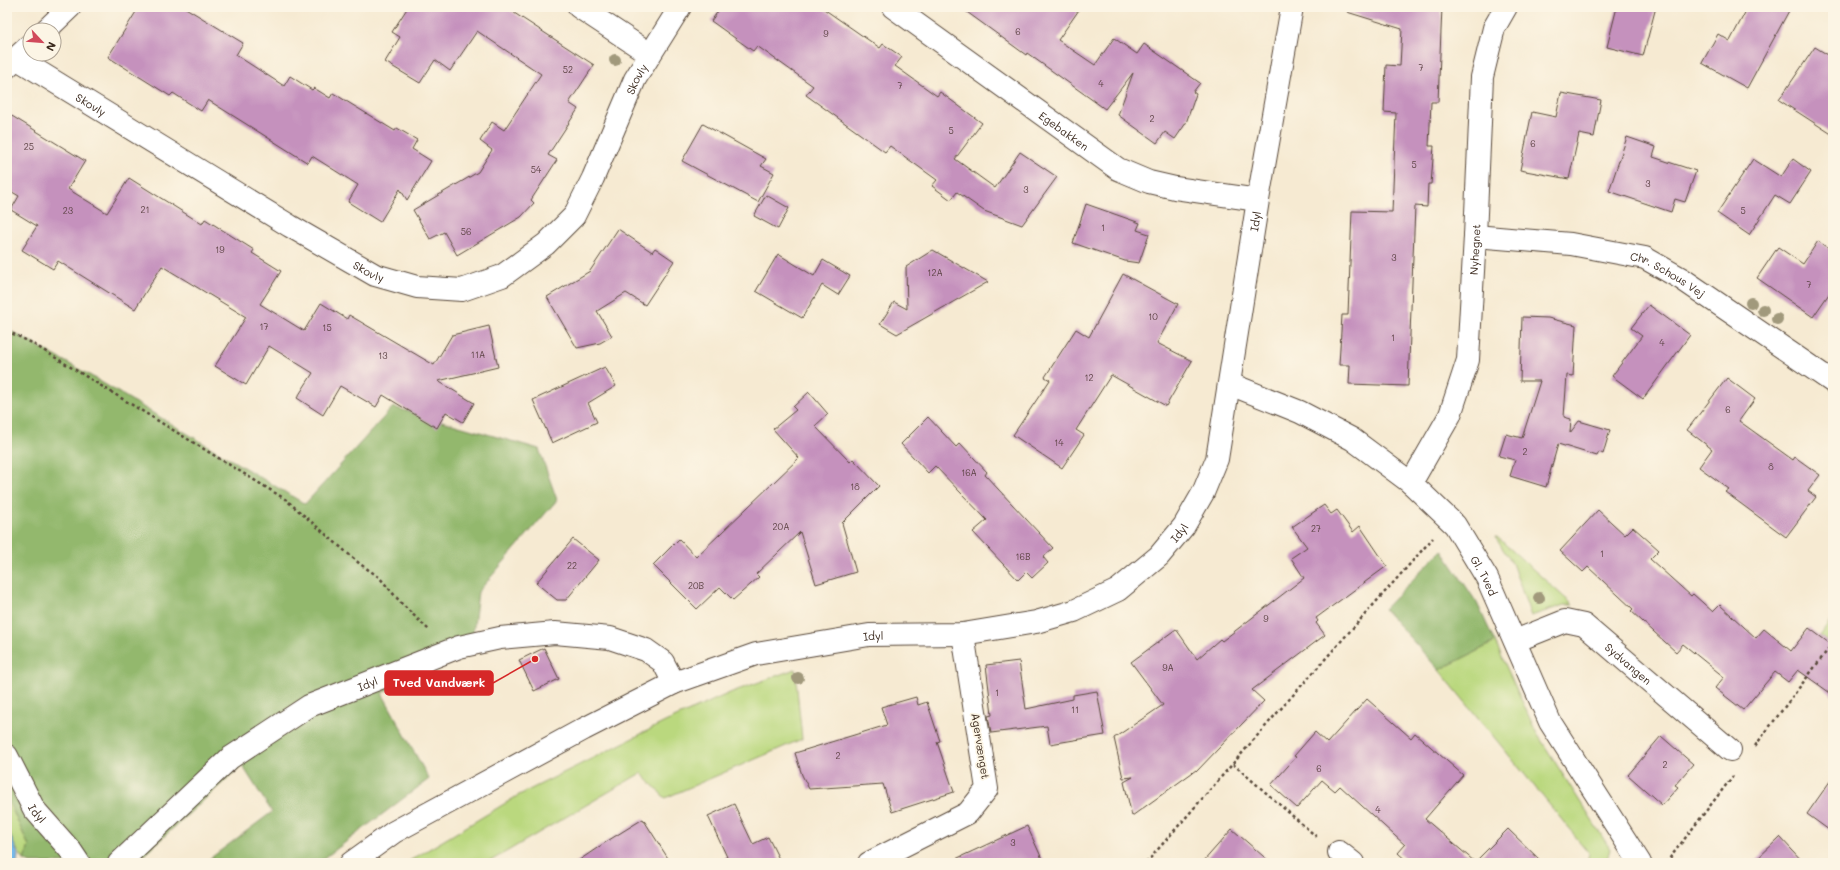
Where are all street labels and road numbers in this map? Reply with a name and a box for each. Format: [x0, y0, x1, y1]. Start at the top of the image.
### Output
street label: Skovly [622, 60, 651, 97]
street label: Skovly [73, 89, 109, 119]
street label: Egebakken [1036, 107, 1092, 153]
street label: Idyl [1246, 210, 1264, 232]
street label: Nyhegnet [1465, 223, 1483, 275]
street label: Chr. Schous Vej [1629, 248, 1709, 300]
street label: Skovly [351, 257, 386, 285]
street label: Idyl [1166, 521, 1191, 545]
street label: Gl. Tved [1468, 553, 1501, 598]
street label: Idyl [862, 627, 883, 643]
street label: Sydvangen [1602, 639, 1655, 687]
street label: Idyl [355, 672, 379, 694]
street label: Agervænget [968, 712, 994, 780]
street label: Idyl [25, 801, 50, 826]

